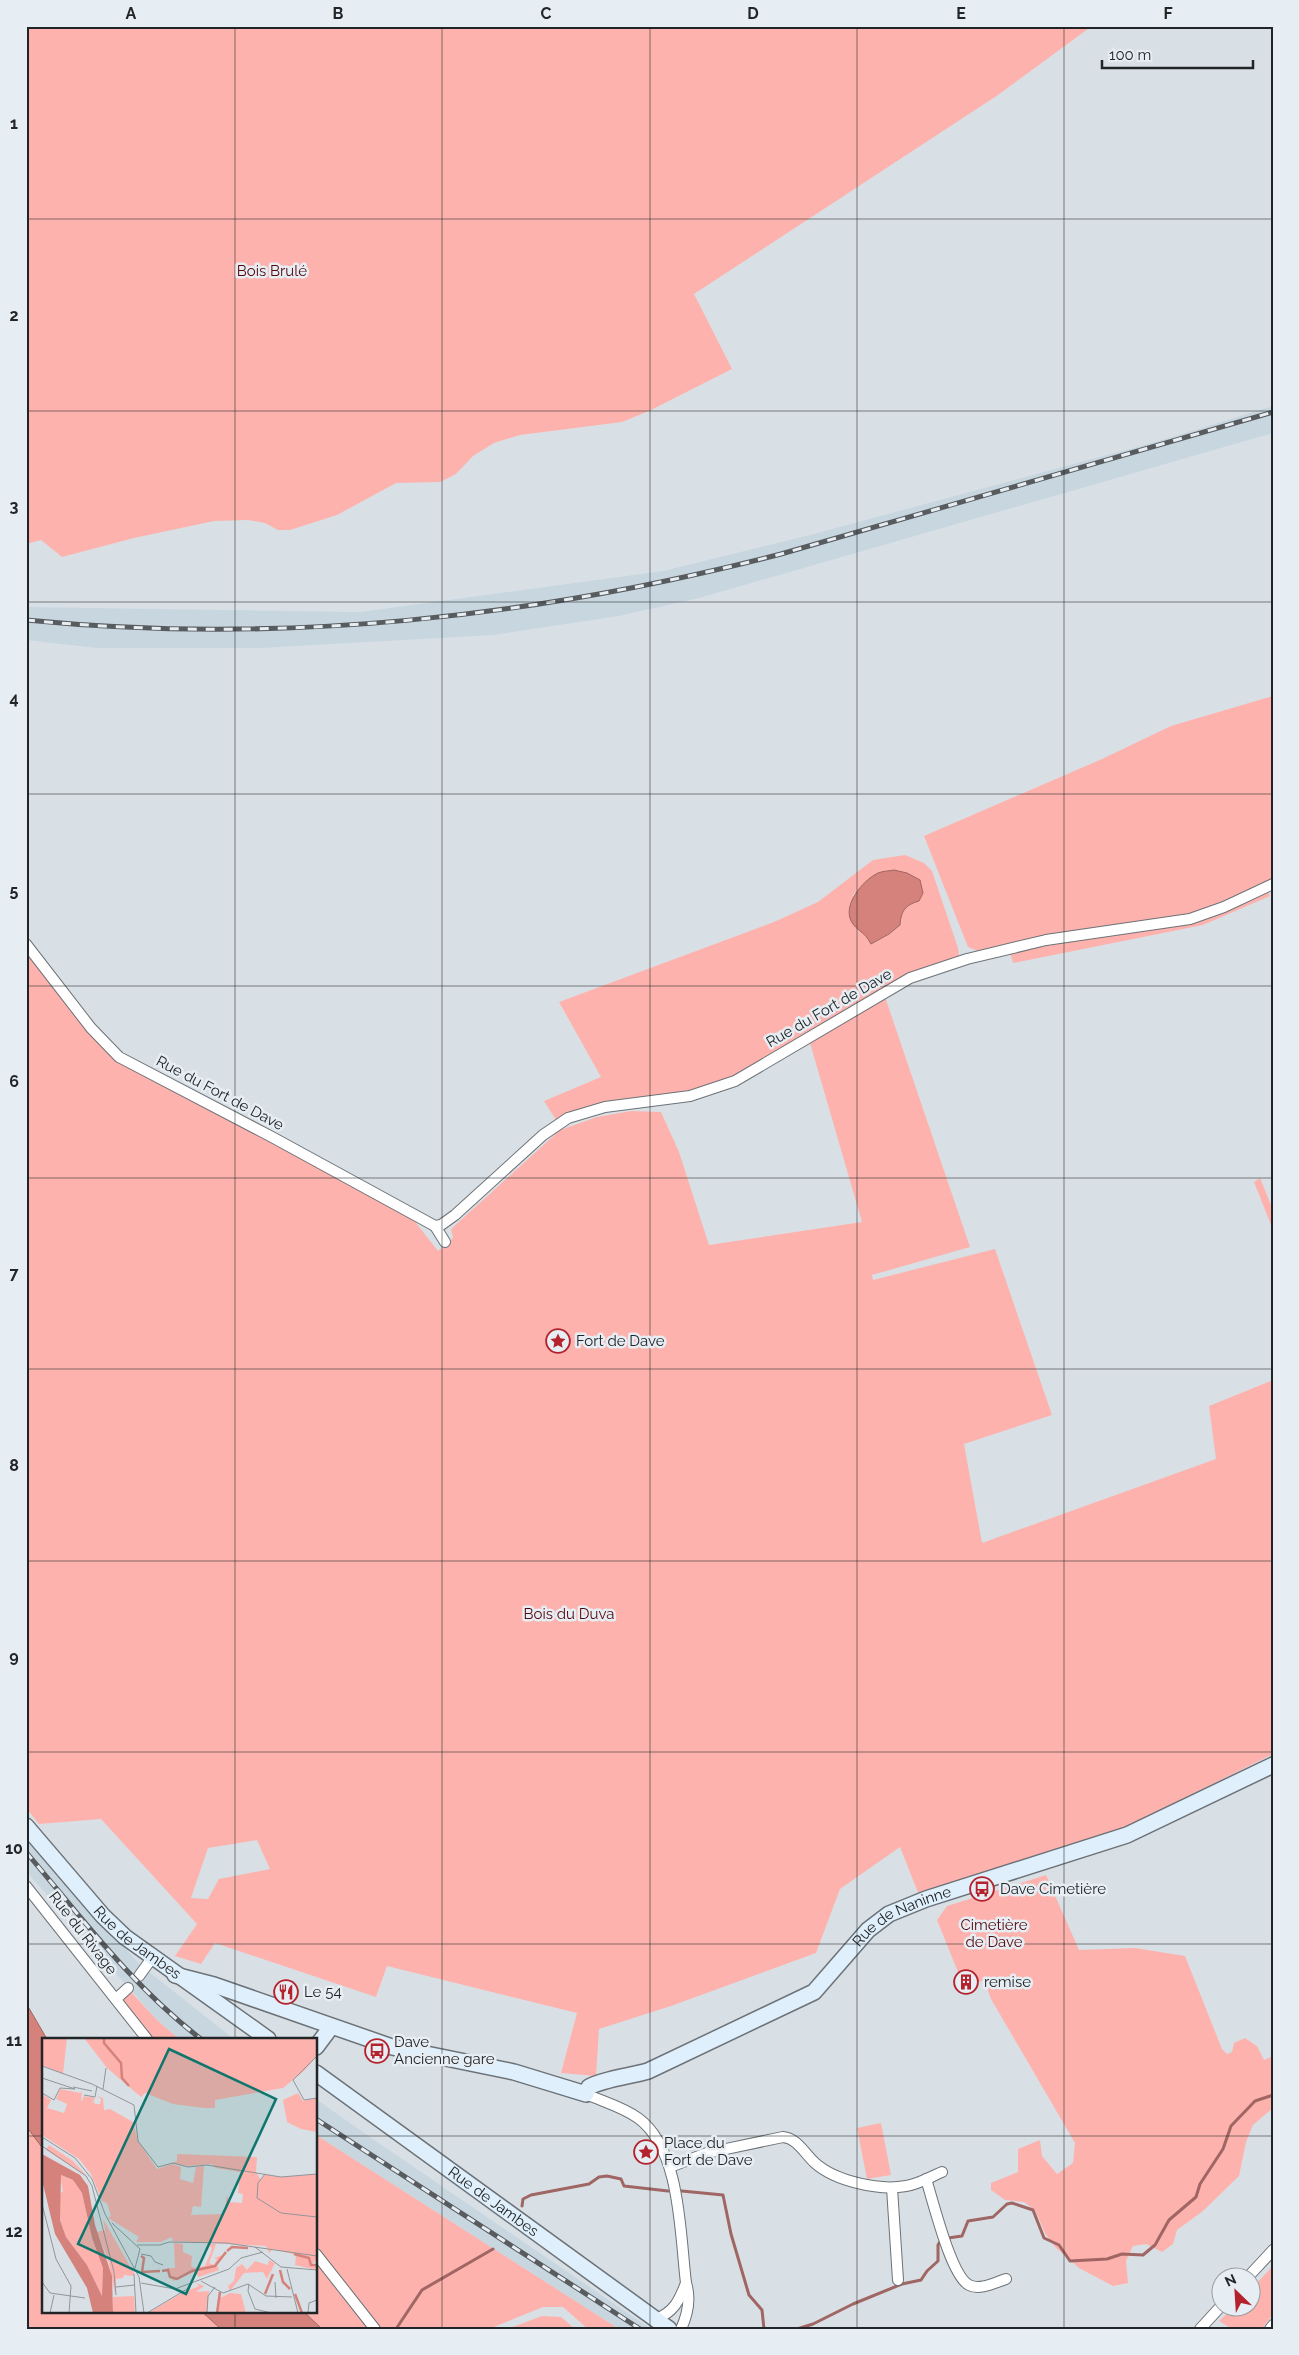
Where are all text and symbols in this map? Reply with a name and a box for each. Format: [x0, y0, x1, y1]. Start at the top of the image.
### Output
text: A [126, 4, 137, 23]
text: B [333, 4, 344, 23]
text: C [541, 4, 552, 23]
text: D [747, 4, 759, 23]
text: E [956, 4, 966, 23]
text: F [1163, 4, 1173, 23]
scale bar [1102, 38, 1253, 70]
text: 100 m [1109, 46, 1151, 64]
text: 1 [10, 114, 18, 133]
park label: Bois Brulé [237, 262, 307, 280]
text: 2 [9, 306, 19, 325]
text: 3 [10, 497, 19, 516]
text: 4 [9, 689, 19, 708]
text: 5 [10, 881, 19, 900]
street label: Rue du Fort de Dave [763, 965, 895, 1051]
street label: Rue du Fort de Dave [153, 1052, 287, 1134]
text: 6 [9, 1072, 19, 1091]
text: 7 [10, 1264, 19, 1283]
place icon: Fort de Dave [545, 1328, 571, 1354]
place label: Fort de Dave [576, 1332, 665, 1350]
text: 8 [9, 1456, 19, 1475]
park label: Bois du Duva [524, 1605, 614, 1623]
text: 9 [9, 1647, 19, 1666]
text: 10 [5, 1839, 23, 1858]
bus stop icon: Dave Cimetière [969, 1876, 995, 1902]
place label: Dave Cimetière [1000, 1880, 1106, 1898]
street label: Rue de Naninne [849, 1883, 953, 1950]
street label: Rue du Rivage [45, 1888, 121, 1978]
street label: Rue de Jambes [90, 1903, 185, 1983]
park label: Cimetière de Dave [960, 1916, 1028, 1951]
building icon: remise [953, 1969, 979, 1995]
place label: remise [984, 1973, 1031, 1991]
restaurant icon: Le 54 [273, 1979, 299, 2005]
place label: Le 54 [304, 1983, 342, 2001]
text: 11 [6, 2031, 22, 2050]
place label: Dave Ancienne gare [394, 2033, 495, 2068]
inset map [42, 2038, 318, 2312]
bus stop icon: Dave Ancienne gare [364, 2038, 390, 2064]
place label: Place du Fort de Dave [664, 2134, 753, 2169]
place icon: Place du Fort de Dave [633, 2139, 659, 2165]
street label: Rue de Jambes [445, 2163, 542, 2240]
text: 12 [6, 2222, 22, 2241]
north arrow [1212, 2268, 1262, 2318]
text: N [1222, 2271, 1239, 2290]

